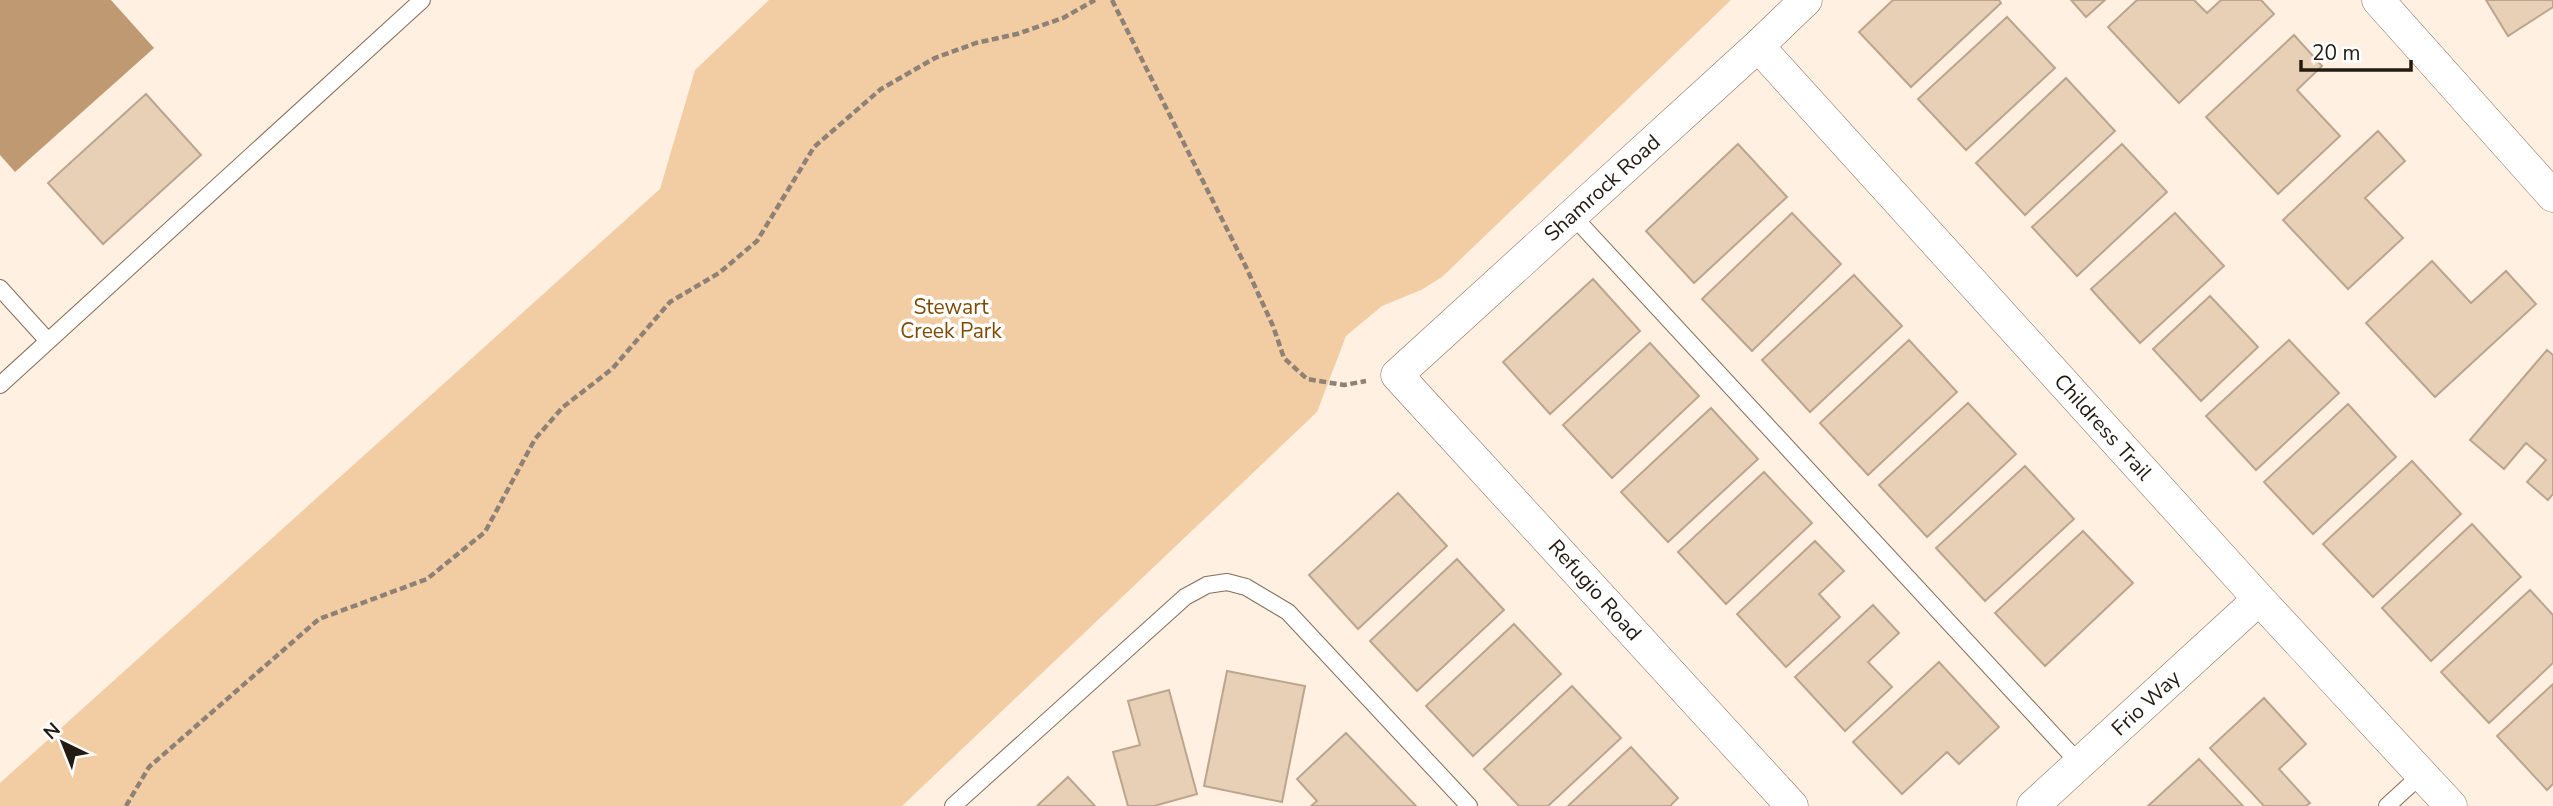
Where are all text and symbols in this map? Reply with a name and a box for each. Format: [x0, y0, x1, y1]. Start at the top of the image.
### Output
scale bar [2301, 28, 2411, 72]
text: 20 m [2312, 39, 2361, 67]
street label: Shamrock Road [1538, 128, 1666, 248]
park label: Stewart Creek Park [900, 293, 1002, 345]
street label: Childress Trail [2048, 368, 2159, 487]
street label: Refugio Road [1542, 533, 1648, 647]
street label: Frio Way [2106, 664, 2187, 742]
north arrow [28, 708, 98, 778]
text: N [38, 717, 66, 746]

